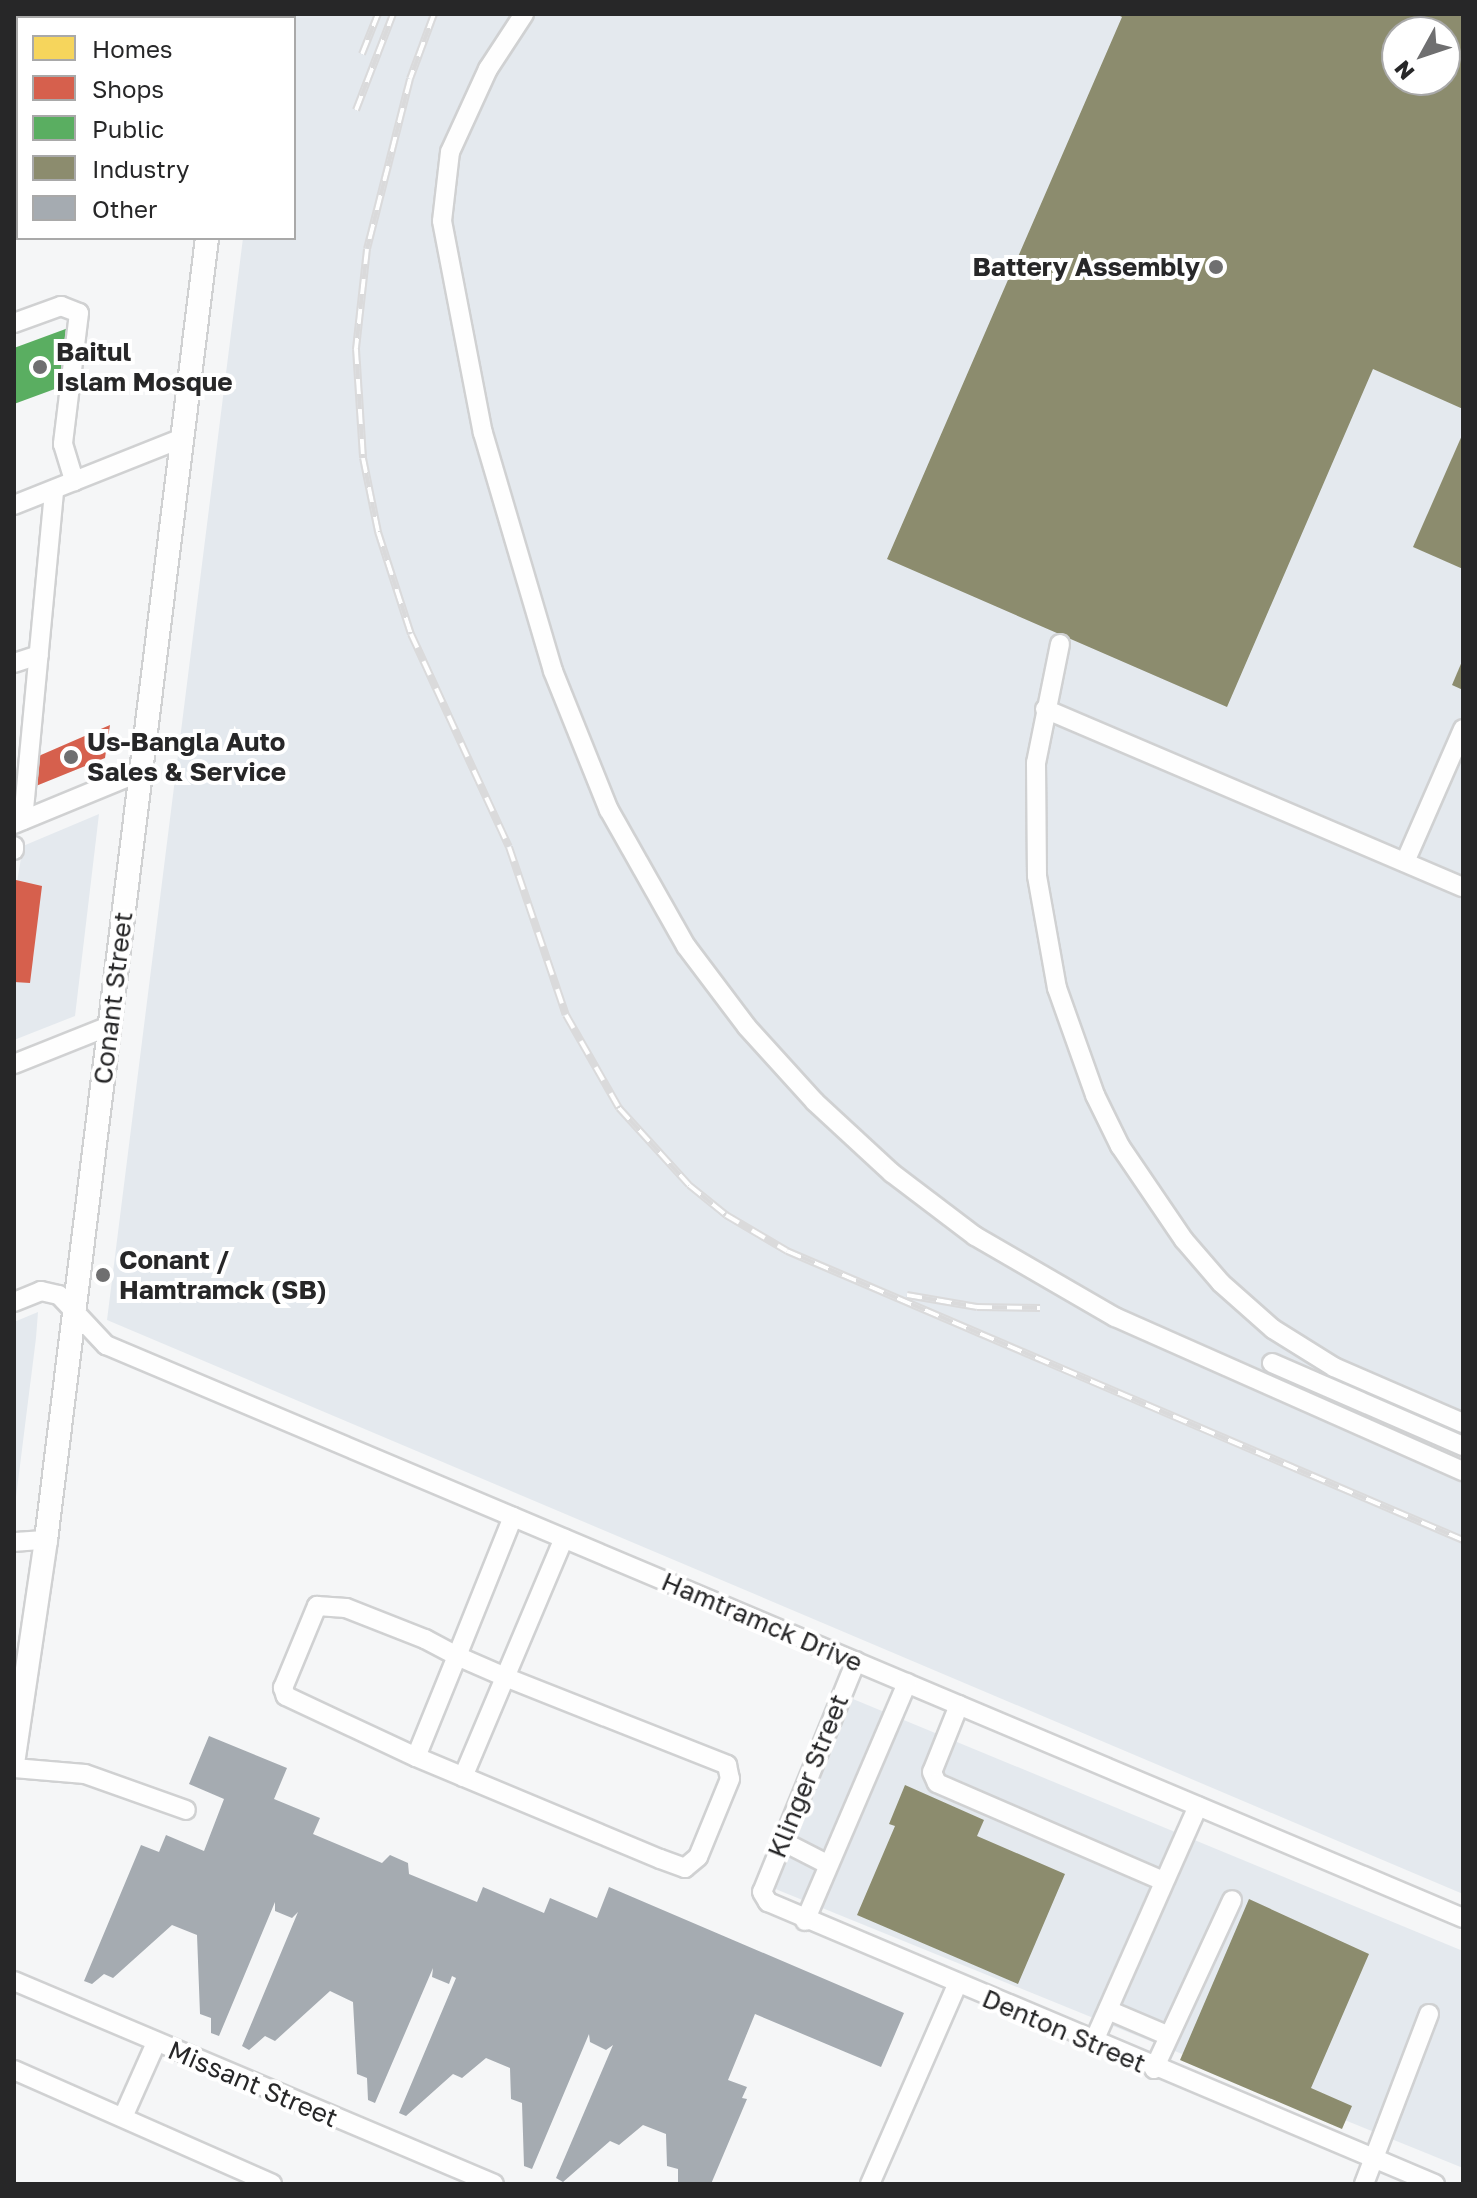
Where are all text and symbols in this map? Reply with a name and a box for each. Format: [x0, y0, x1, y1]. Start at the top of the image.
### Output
legend [16, 16, 296, 240]
north arrow [1381, 16, 1461, 96]
text: Homes [92, 34, 173, 63]
text: N [1388, 55, 1419, 86]
text: Shops [92, 74, 164, 103]
text: Public [92, 114, 164, 143]
text: Industry [92, 154, 189, 183]
text: Other [92, 194, 157, 223]
place label: Battery Assembly [972, 251, 1200, 283]
marker: Battery Assembly [1207, 258, 1225, 276]
place label: Baitul Islam Mosque [56, 336, 233, 398]
marker: Baitul Islam Mosque [31, 358, 49, 376]
place label: Us-Bangla Auto Sales & Service [87, 726, 286, 788]
marker: Us-Bangla Auto Sales & Service [62, 748, 80, 766]
street label: Conant Street [87, 910, 139, 1086]
place label: Conant / Hamtramck (SB) [119, 1244, 327, 1306]
marker: Conant / Hamtramck (SB) [94, 1266, 112, 1284]
street label: Hamtramck Drive [657, 1566, 867, 1678]
street label: Klinger Street [761, 1690, 855, 1862]
street label: Denton Street [978, 1983, 1150, 2079]
street label: Missant Street [164, 2034, 342, 2134]

